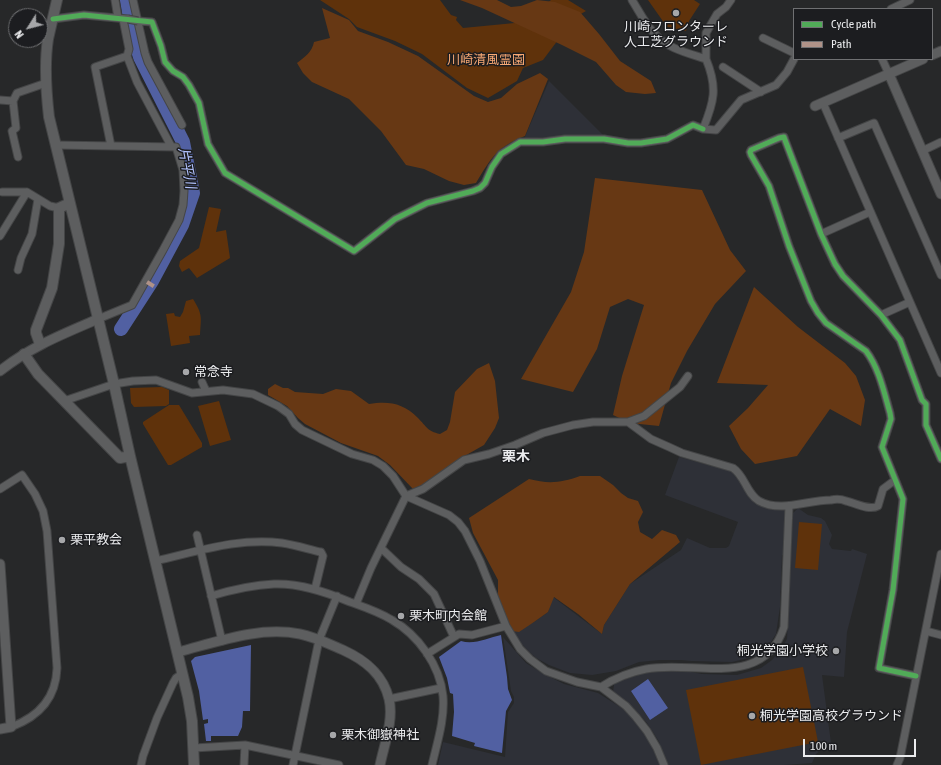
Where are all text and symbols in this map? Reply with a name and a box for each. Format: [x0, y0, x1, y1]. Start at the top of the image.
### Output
north arrow [8, 8, 48, 48]
marker: 川崎フロンターレ 人工芝グラウンド [671, 8, 681, 18]
legend [793, 8, 933, 60]
text: Cycle path [831, 17, 876, 31]
place label: 川崎フロンターレ 人工芝グラウンド [624, 19, 728, 50]
text: N [12, 28, 26, 41]
text: Path [831, 37, 852, 51]
park label: 川崎清風霊園 [447, 52, 525, 68]
water label: 片平川 [175, 146, 199, 190]
place label: 常念寺 [194, 364, 233, 380]
marker: 常念寺 [181, 367, 191, 377]
district label: 栗木 [502, 449, 530, 465]
place label: 栗平教会 [70, 532, 122, 548]
marker: 栗平教会 [57, 535, 67, 545]
place label: 栗木町内会館 [409, 608, 487, 624]
marker: 栗木町内会館 [396, 611, 406, 621]
place label: 桐光学園小学校 [737, 643, 828, 659]
marker: 桐光学園小学校 [831, 646, 841, 656]
place label: 桐光学園高校グラウンド [760, 708, 903, 724]
marker: 桐光学園高校グラウンド [747, 711, 757, 721]
place label: 栗木御嶽神社 [341, 727, 419, 743]
marker: 栗木御嶽神社 [328, 730, 338, 740]
scale bar [805, 731, 918, 757]
text: 100 m [810, 739, 837, 753]

